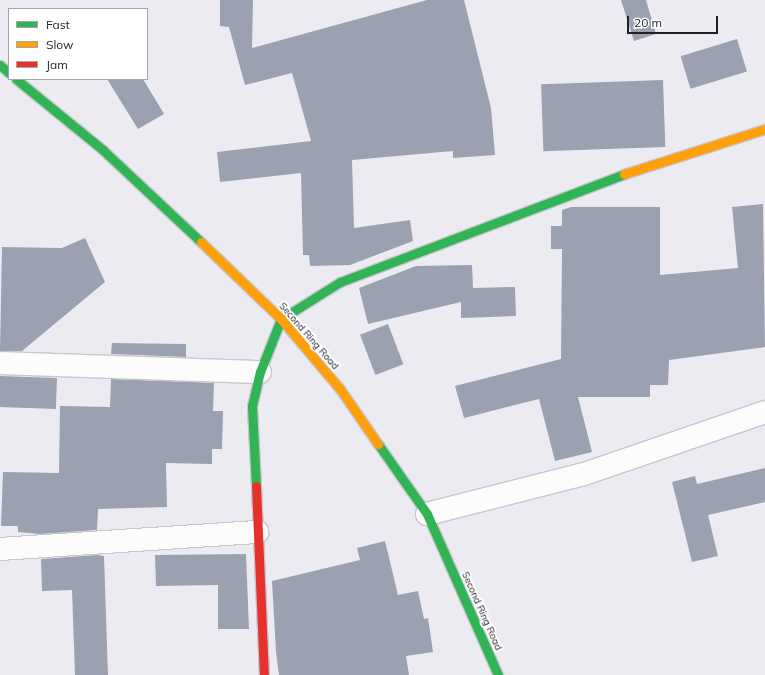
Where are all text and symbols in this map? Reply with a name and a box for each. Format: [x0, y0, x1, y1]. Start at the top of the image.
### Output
legend [8, 8, 148, 80]
scale bar [629, 8, 720, 34]
text: 20 m [634, 15, 662, 30]
text: Fast [46, 17, 70, 32]
text: Slow [46, 37, 74, 52]
text: Jam [46, 57, 68, 72]
street label: Second Ring Road [277, 300, 341, 372]
street label: Second Ring Road [459, 570, 505, 652]

